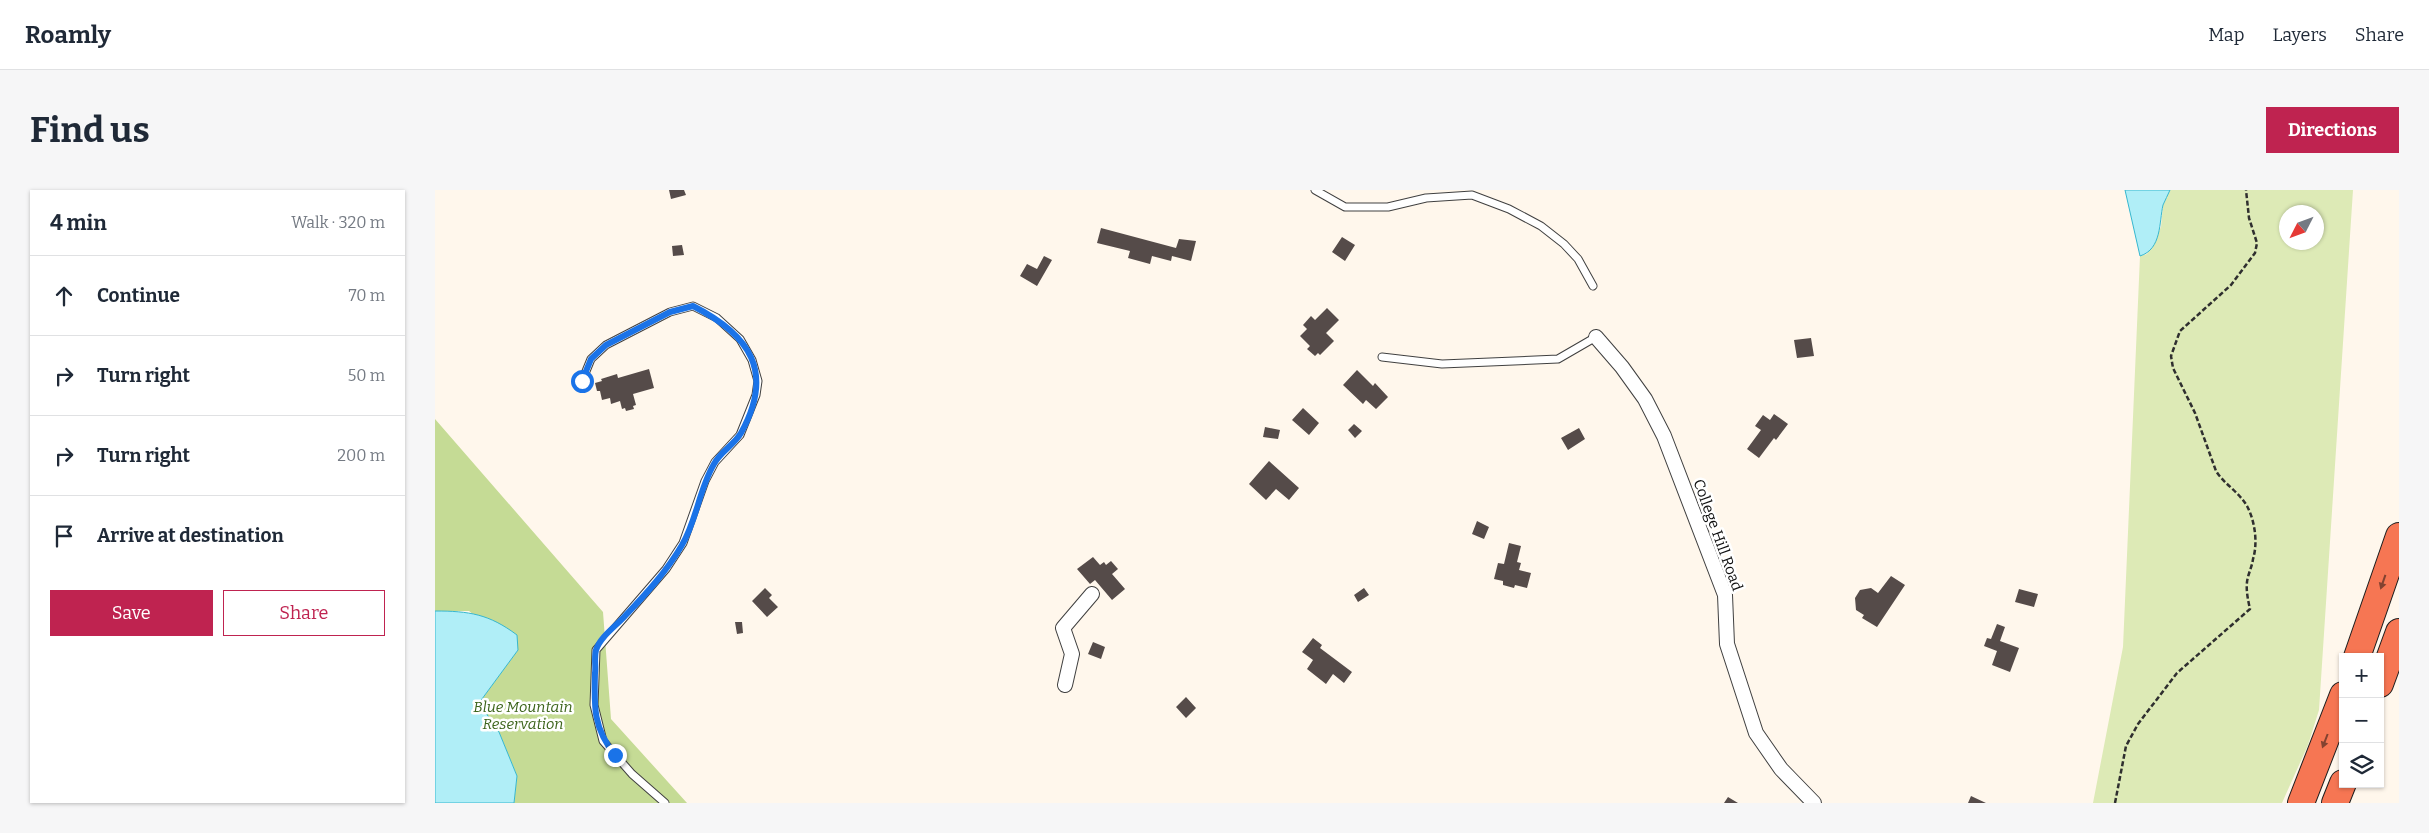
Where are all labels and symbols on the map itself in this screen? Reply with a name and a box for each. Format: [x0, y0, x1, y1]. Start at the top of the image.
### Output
north arrow [2279, 205, 2324, 250]
route start [571, 370, 594, 393]
street label: College Hill Road [1689, 477, 1747, 593]
one-way arrow [2379, 574, 2387, 589]
park label: Blue Mountain Reservation [473, 698, 573, 733]
one-way arrow [2321, 733, 2329, 748]
route end [604, 744, 627, 767]

